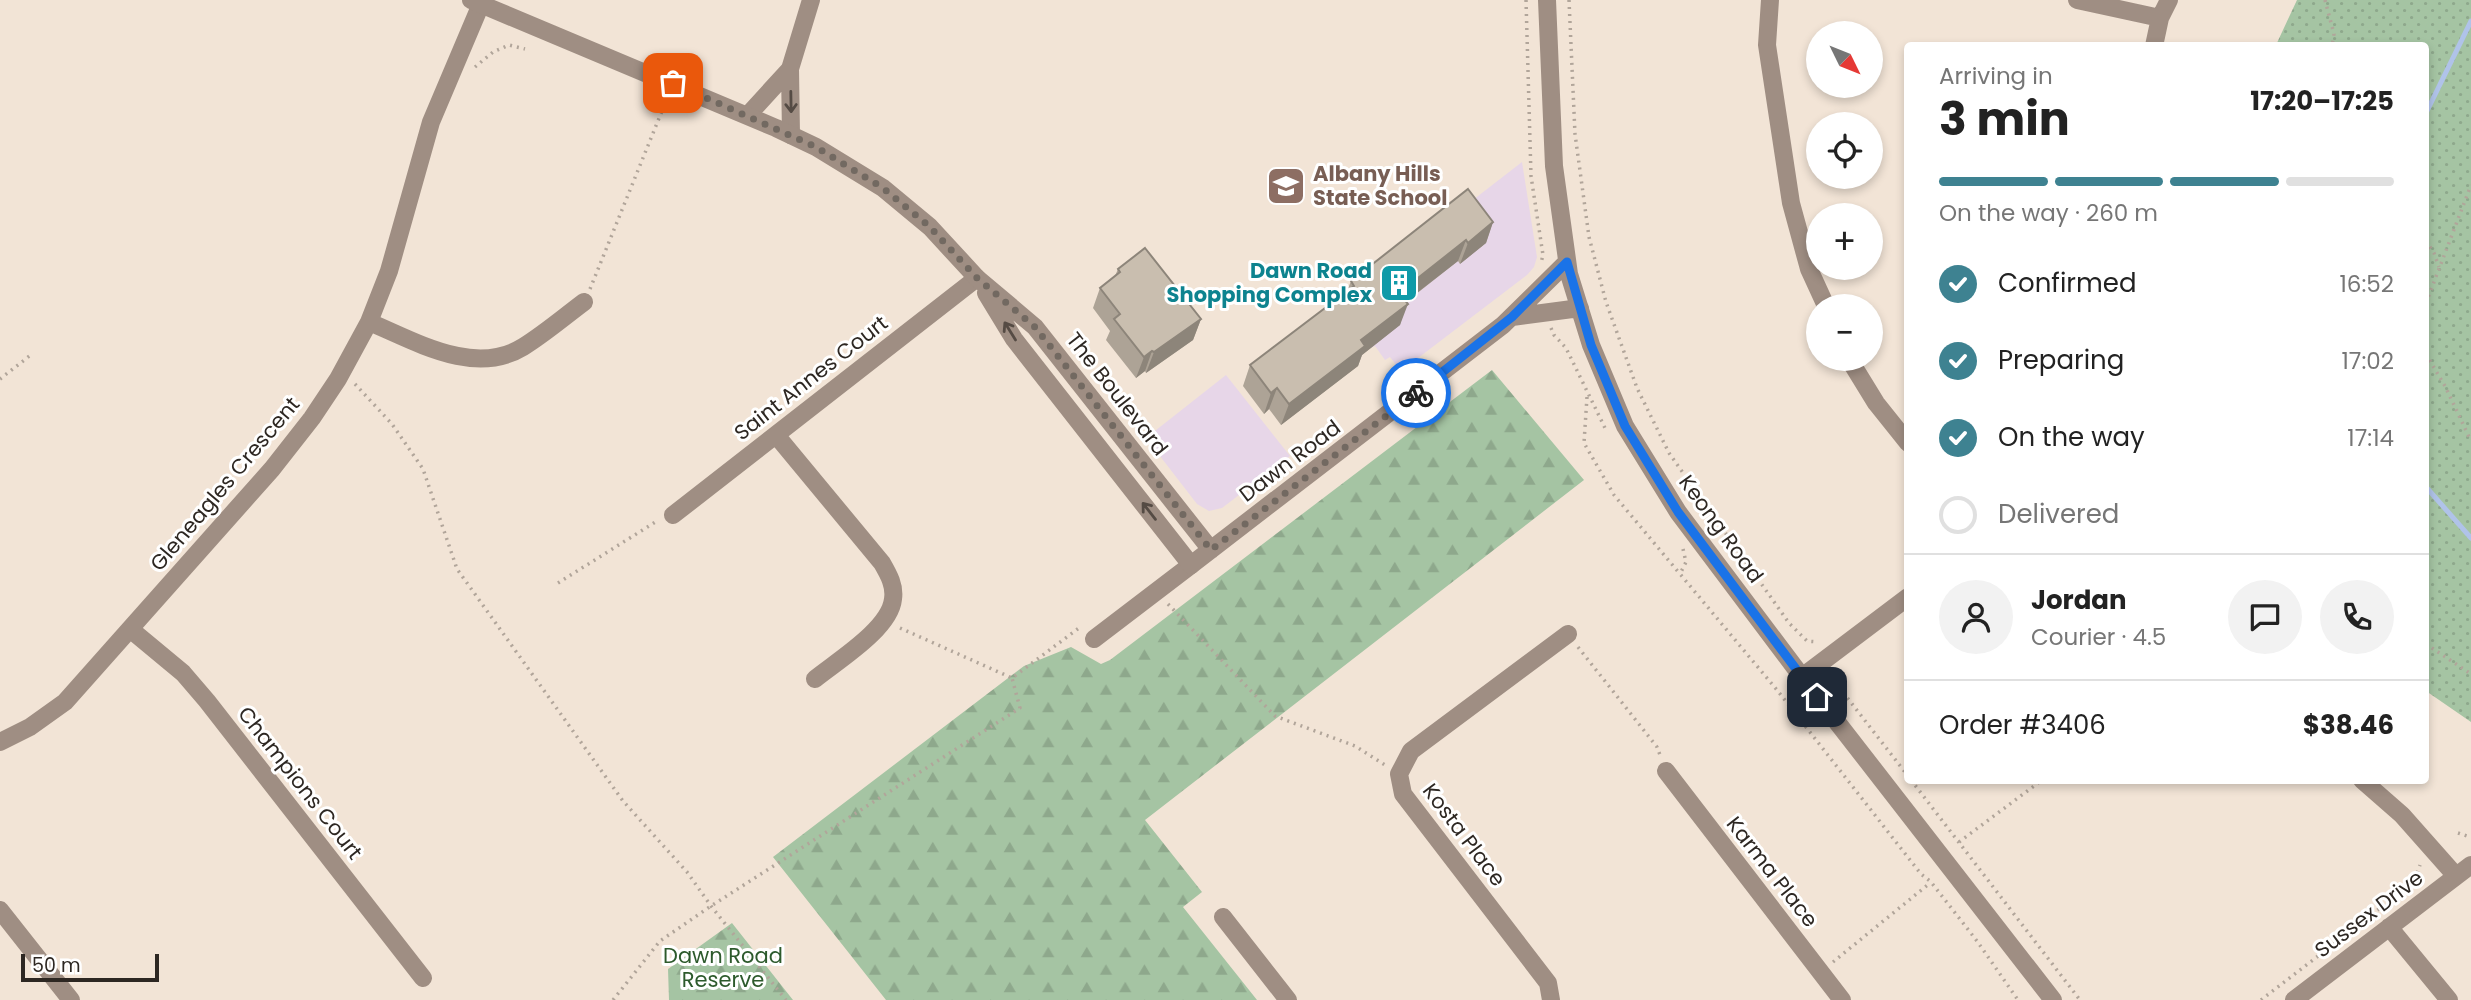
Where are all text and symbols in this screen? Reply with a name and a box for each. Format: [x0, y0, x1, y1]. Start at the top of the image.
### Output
north arrow [1806, 21, 1883, 98]
map controls [1806, 21, 1883, 371]
pin [643, 53, 703, 113]
text: Arriving in [1939, 60, 2053, 92]
icon: bag [654, 64, 692, 102]
text: 17:20–17:25 [2250, 83, 2394, 119]
text: 3 min [1939, 87, 2070, 151]
one-way arrow [784, 90, 798, 113]
button: locate [1806, 112, 1883, 189]
place label: Albany Hills State School [1313, 159, 1447, 212]
school or university icon: Albany Hills State School [1265, 165, 1307, 207]
text: On the way · 260 m [1939, 197, 2158, 229]
button: + [1806, 203, 1883, 280]
place label: Dawn Road Shopping Complex [1167, 256, 1373, 309]
building icon: Dawn Road Shopping Complex [1378, 262, 1420, 304]
icon: check [1939, 265, 1977, 303]
text: Confirmed [1998, 265, 2136, 301]
text: 16:52 [2339, 268, 2394, 300]
button: − [1806, 294, 1883, 371]
street label: Saint Annes Court [728, 308, 894, 447]
one-way arrow [1002, 322, 1016, 342]
street label: The Boulevard [1060, 326, 1175, 461]
icon: check [1939, 342, 1977, 380]
text: Preparing [1998, 342, 2124, 378]
text: 17:02 [2342, 345, 2394, 377]
courier [1381, 358, 1451, 428]
icon: bike [1397, 374, 1435, 412]
street label: Gleneagles Crescent [143, 390, 306, 577]
street label: Dawn Road [1233, 413, 1346, 508]
icon: check [1939, 419, 1977, 457]
text: On the way [1998, 419, 2145, 455]
text: 17:14 [2347, 422, 2394, 454]
street label: Keong Road [1672, 469, 1770, 589]
text: Delivered [1998, 496, 2119, 532]
one-way arrow [1141, 503, 1156, 521]
button: person [1939, 580, 2013, 654]
button: chat [2228, 580, 2302, 654]
button: phone [2320, 580, 2394, 654]
text: Jordan [2031, 582, 2127, 618]
text: Courier · 4.5 [2031, 621, 2166, 653]
pin [1787, 667, 1847, 727]
icon: home [1798, 678, 1836, 716]
street label: Champions Court [231, 700, 369, 865]
text: Order #3406 [1939, 707, 2106, 743]
text: $38.46 [2303, 707, 2394, 743]
street label: Kosta Place [1416, 777, 1513, 892]
street label: Karma Place [1720, 810, 1825, 933]
street label: Sussex Drive [2308, 863, 2429, 964]
park label: Dawn Road Reserve [663, 941, 783, 994]
scale bar [21, 951, 159, 983]
text: 50 m [32, 952, 81, 979]

